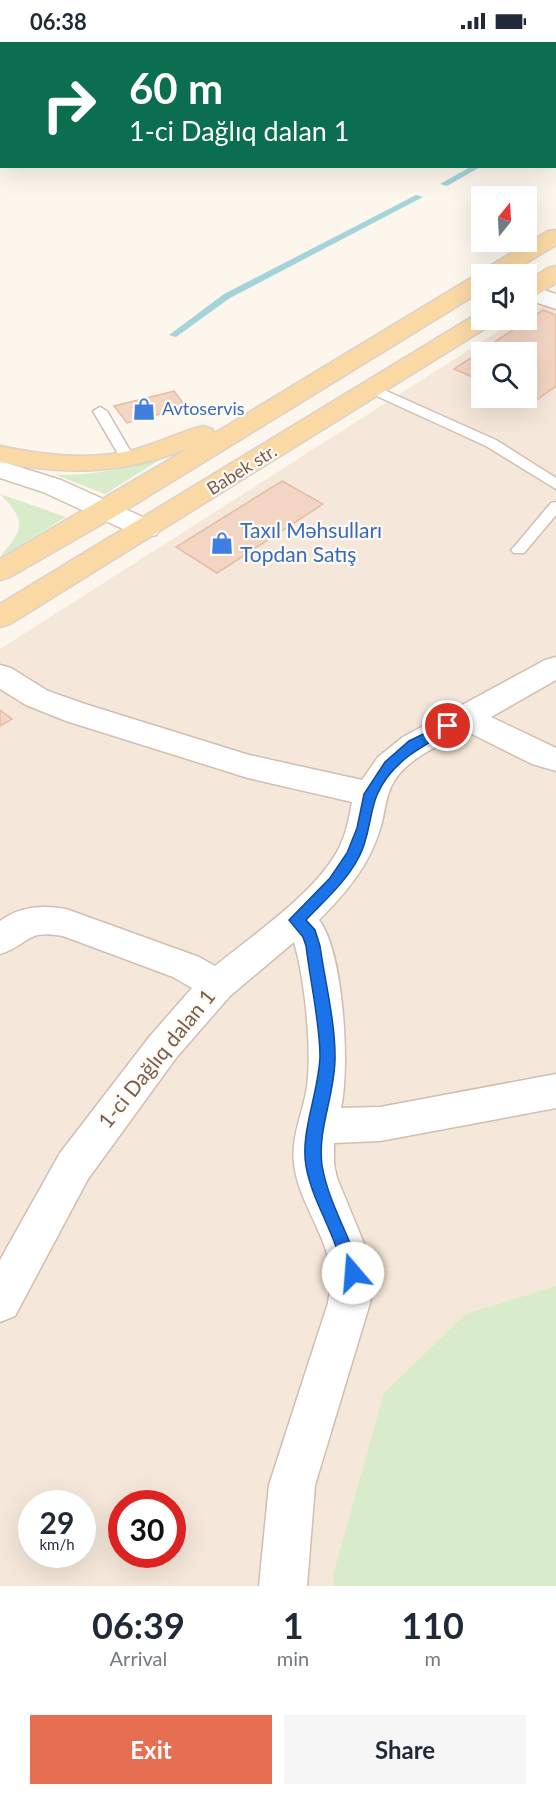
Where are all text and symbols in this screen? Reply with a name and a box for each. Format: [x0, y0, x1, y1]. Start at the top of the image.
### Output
text: 06:38 [30, 8, 87, 35]
text: 60 m [129, 63, 223, 113]
icon: right [30, 66, 108, 144]
text: 1-ci Dağlıq dalan 1 [129, 114, 349, 147]
north arrow [471, 186, 537, 252]
map controls [471, 186, 537, 408]
button: sound [471, 264, 537, 330]
button: search [471, 342, 537, 408]
shop icon: Avtoservis [131, 396, 157, 422]
place label: Avtoservis [162, 397, 245, 419]
street label: Babek str. [203, 439, 280, 499]
place label: Taxıl Məhsulları Topdan Satış [240, 517, 382, 566]
shop icon: Taxıl Məhsulları Topdan Satış [209, 530, 235, 556]
pin [422, 700, 473, 751]
icon: arrive [431, 709, 464, 742]
street label: 1-ci Dağlıq dalan 1 [92, 984, 220, 1133]
position arrow [321, 1241, 385, 1305]
speed limit sign: 30 [108, 1490, 186, 1568]
text: 29 [40, 1504, 74, 1540]
text: km/h [39, 1535, 75, 1553]
text: 06:39 [92, 1603, 185, 1647]
text: 1 [283, 1603, 304, 1647]
text: 110 [401, 1603, 464, 1647]
text: Arrival [110, 1646, 167, 1670]
text: min [277, 1646, 309, 1670]
text: m [424, 1646, 441, 1670]
button: Exit [30, 1715, 272, 1784]
button: Share [284, 1715, 526, 1784]

